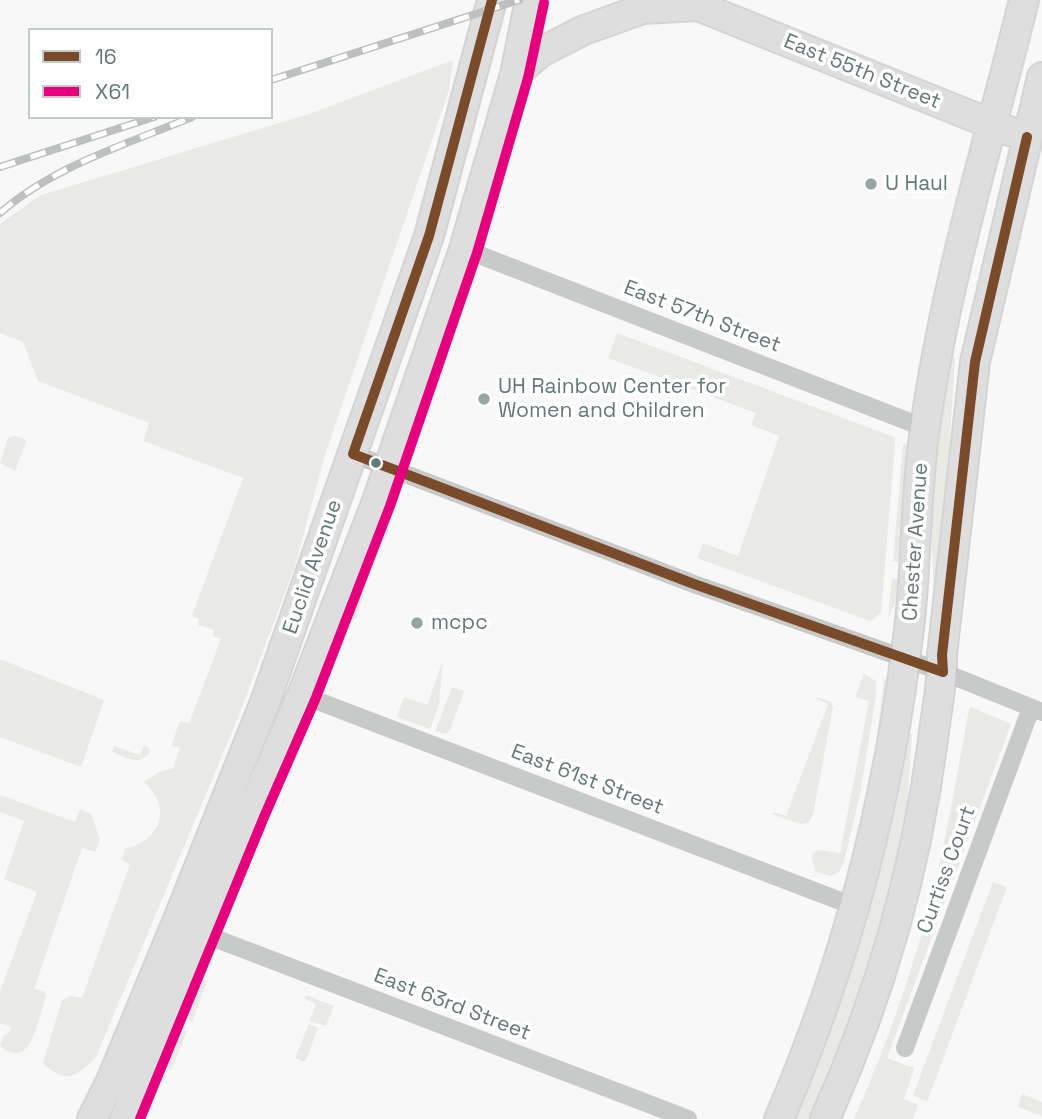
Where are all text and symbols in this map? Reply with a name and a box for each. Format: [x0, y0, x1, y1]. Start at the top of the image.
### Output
legend [28, 28, 273, 119]
street label: East 55th Street [780, 29, 944, 115]
text: 16 [95, 43, 117, 70]
text: X61 [95, 78, 130, 105]
place label: U Haul [885, 171, 948, 197]
marker: U Haul [863, 176, 879, 192]
street label: East 57th Street [620, 275, 784, 359]
place label: UH Rainbow Center for Women and Children [498, 374, 726, 424]
marker: UH Rainbow Center for Women and Children [476, 391, 492, 407]
unlabelled marker [369, 456, 383, 470]
street label: Chester Avenue [898, 462, 934, 622]
street label: Euclid Avenue [278, 496, 348, 638]
place label: mcpc [431, 610, 488, 636]
marker: mcpc [409, 615, 425, 631]
street label: East 61st Street [507, 739, 667, 821]
street label: Curtiss Court [912, 803, 982, 937]
street label: East 63rd Street [370, 964, 534, 1046]

